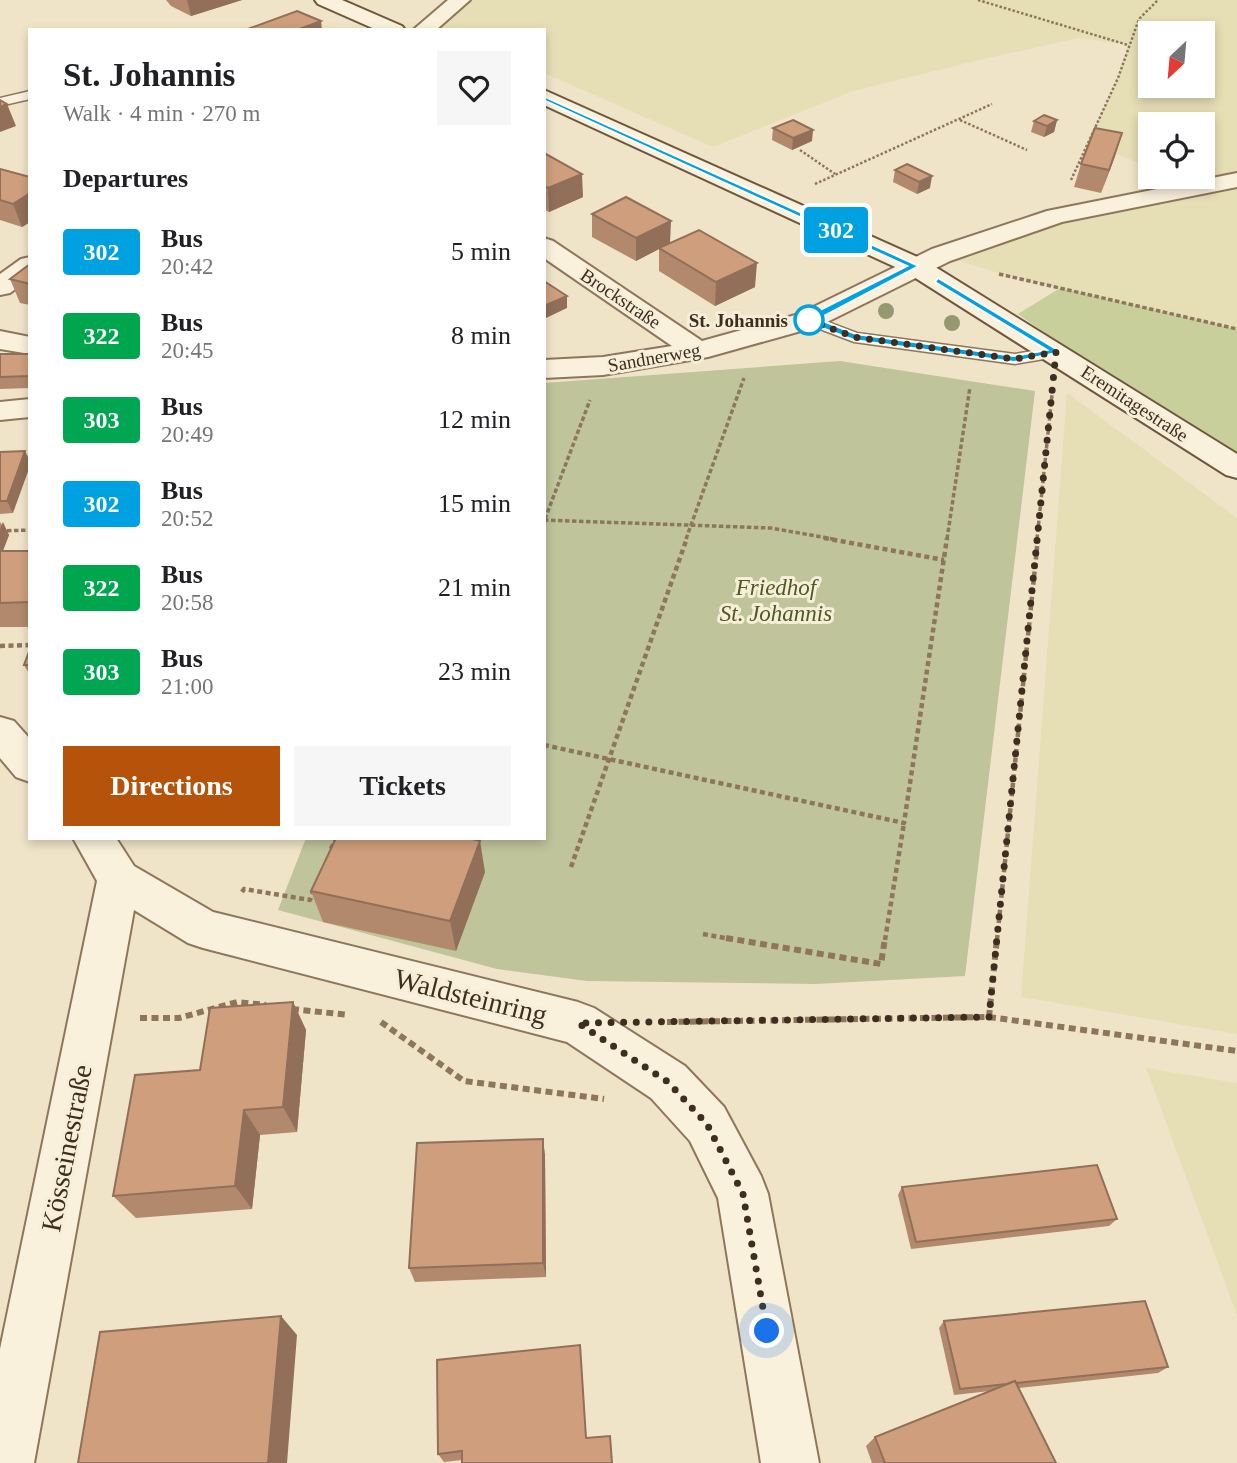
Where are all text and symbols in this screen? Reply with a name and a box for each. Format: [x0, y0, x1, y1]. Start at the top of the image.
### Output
north arrow [1138, 21, 1214, 98]
map controls [1138, 21, 1215, 189]
button: heart [437, 51, 511, 125]
text: St. Johannis [63, 57, 235, 93]
text: Walk · 4 min · 270 m [63, 101, 260, 126]
button: locate [1138, 112, 1215, 189]
text: Departures [63, 164, 188, 193]
line badge: 302 [796, 207, 876, 253]
text: 302 [818, 217, 854, 243]
text: Bus [161, 224, 203, 253]
text: 5 min [451, 237, 511, 266]
text: 302 [84, 239, 120, 265]
text: 20:42 [161, 254, 213, 279]
street label: Brockstraße [577, 264, 665, 333]
marker: St. Johannis [794, 305, 824, 335]
text: Bus [161, 308, 203, 337]
place label: St. Johannis [689, 310, 788, 331]
text: 8 min [451, 321, 511, 350]
text: 322 [84, 323, 120, 349]
text: 20:45 [161, 338, 213, 363]
street label: Sandnerweg [606, 339, 703, 376]
street label: Eremitagestraße [1077, 361, 1192, 446]
text: Bus [161, 392, 203, 421]
text: 12 min [438, 405, 511, 434]
text: 303 [84, 407, 120, 433]
text: 20:49 [161, 422, 213, 447]
text: Bus [161, 476, 203, 505]
text: 15 min [438, 489, 511, 518]
text: 302 [84, 491, 120, 517]
text: 20:52 [161, 506, 213, 531]
text: Bus [161, 560, 203, 589]
text: 21 min [438, 573, 511, 602]
text: 322 [84, 575, 120, 601]
park label: Friedhof St. Johannis [720, 575, 832, 626]
text: 20:58 [161, 590, 213, 615]
text: Bus [161, 644, 203, 673]
text: 23 min [438, 657, 511, 686]
text: 303 [84, 659, 120, 685]
text: 21:00 [161, 674, 213, 699]
button: Directions [63, 746, 280, 826]
button: Tickets [294, 746, 511, 826]
street label: Waldsteinring [391, 963, 551, 1030]
street label: Kösseinestraße [35, 1062, 98, 1234]
your location [749, 1313, 784, 1348]

